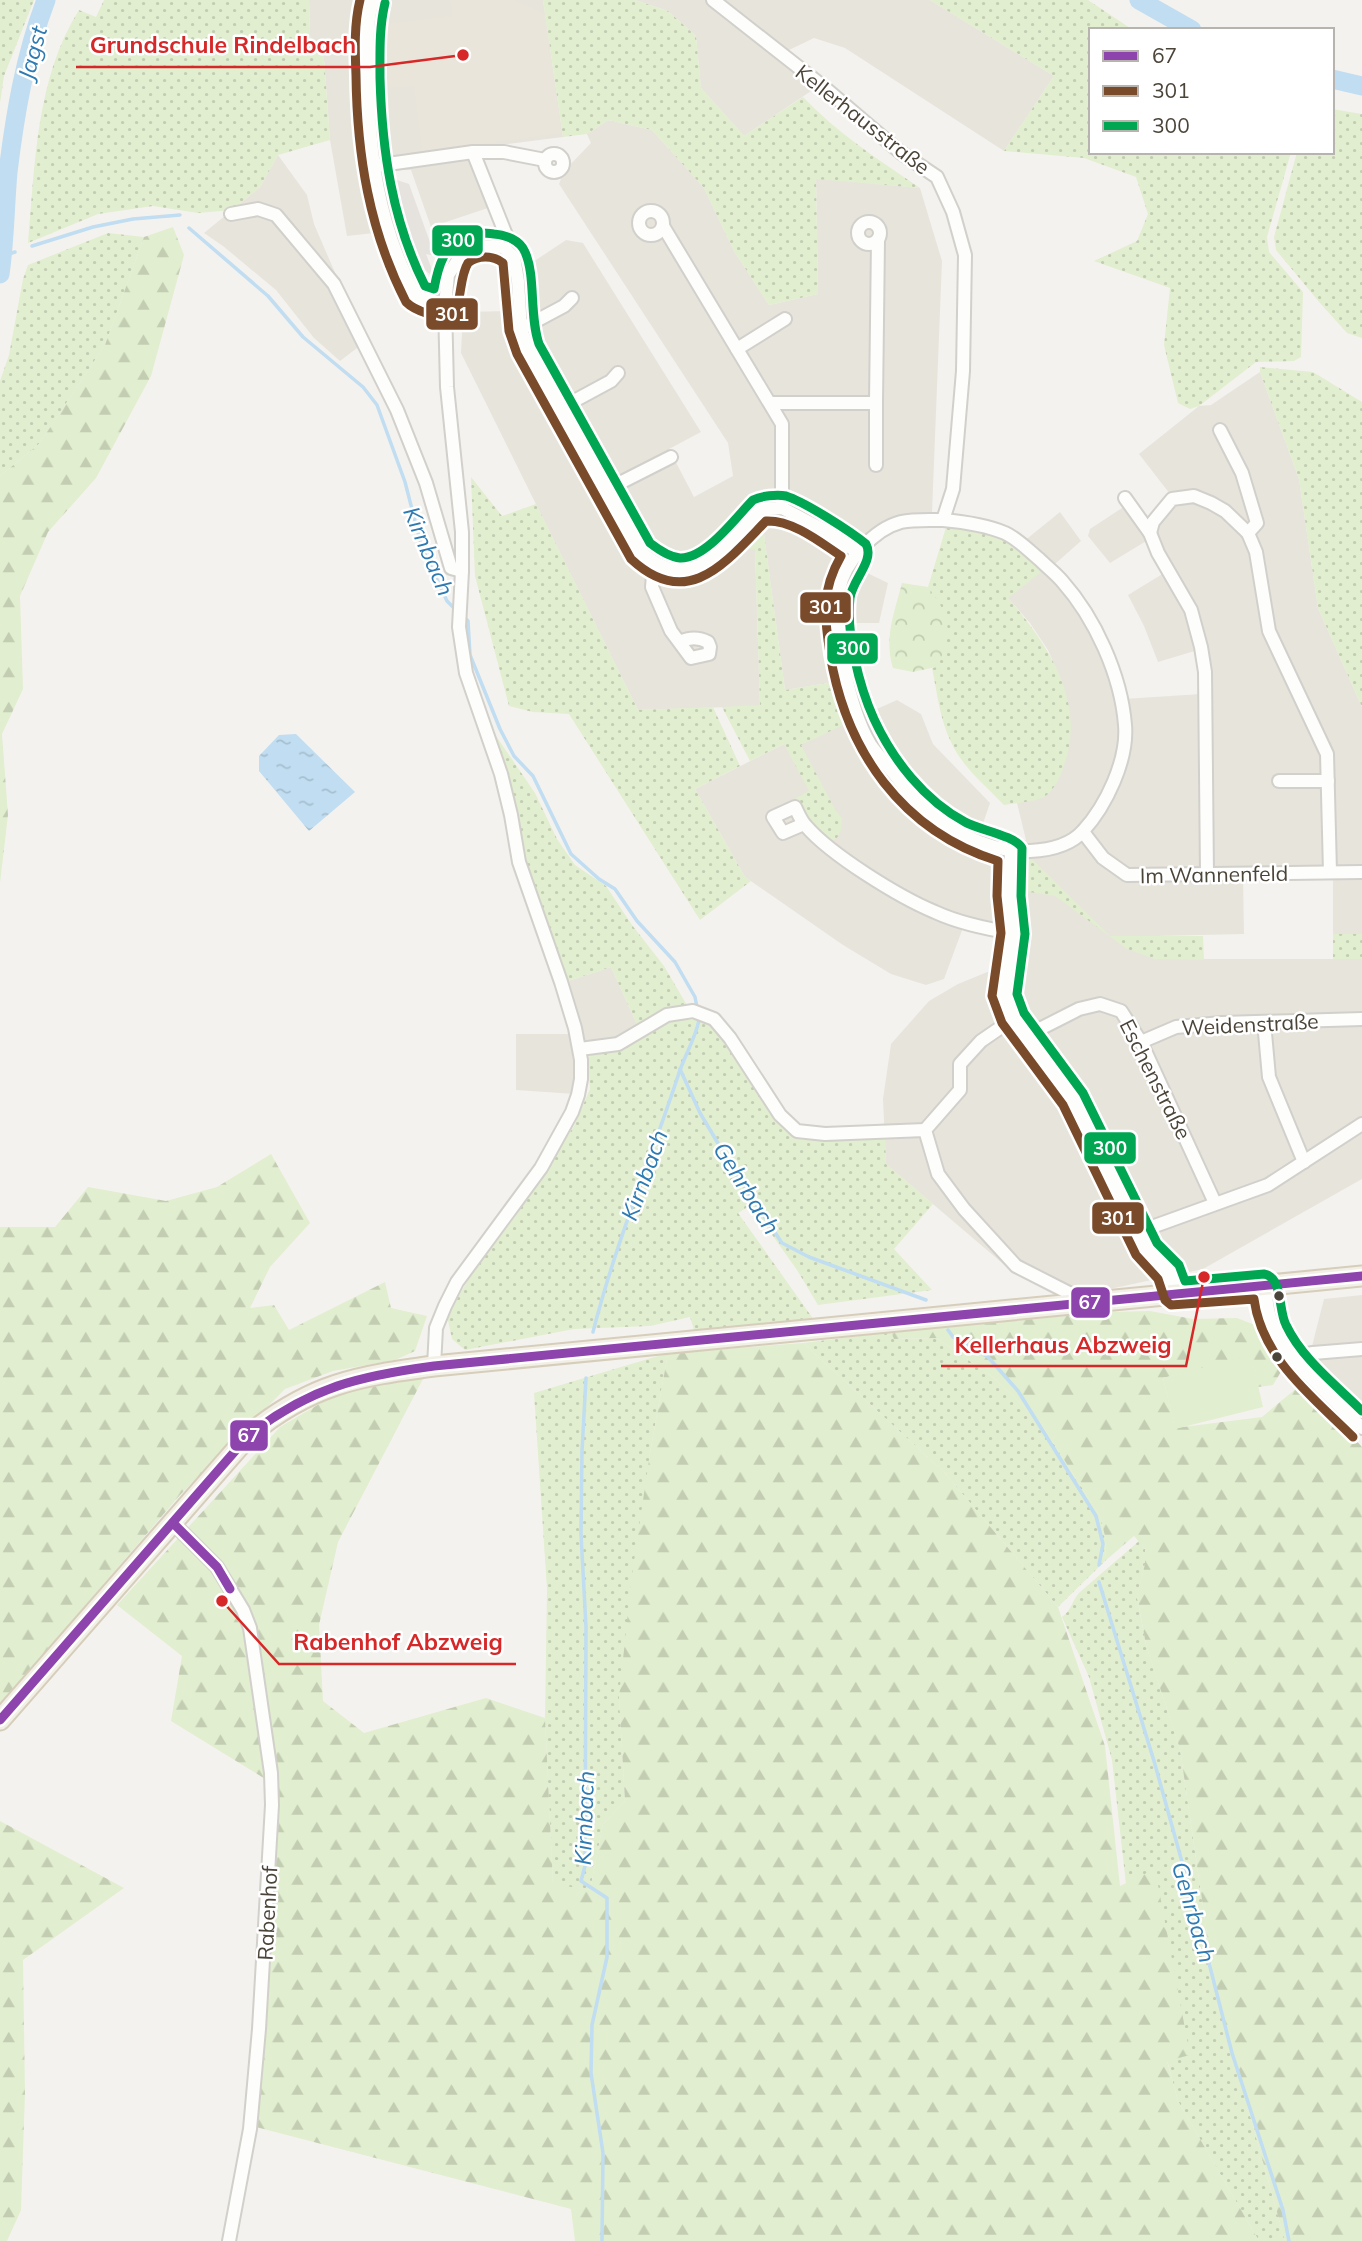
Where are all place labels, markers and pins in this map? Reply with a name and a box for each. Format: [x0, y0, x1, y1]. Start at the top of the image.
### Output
callout: Grundschule Rindelbach [76, 23, 370, 67]
unlabelled marker [1272, 1289, 1286, 1303]
callout: Kellerhaus Abzweig [941, 1322, 1186, 1366]
unlabelled marker [1270, 1350, 1284, 1364]
callout: Rabenhof Abzweig [279, 1620, 516, 1664]

